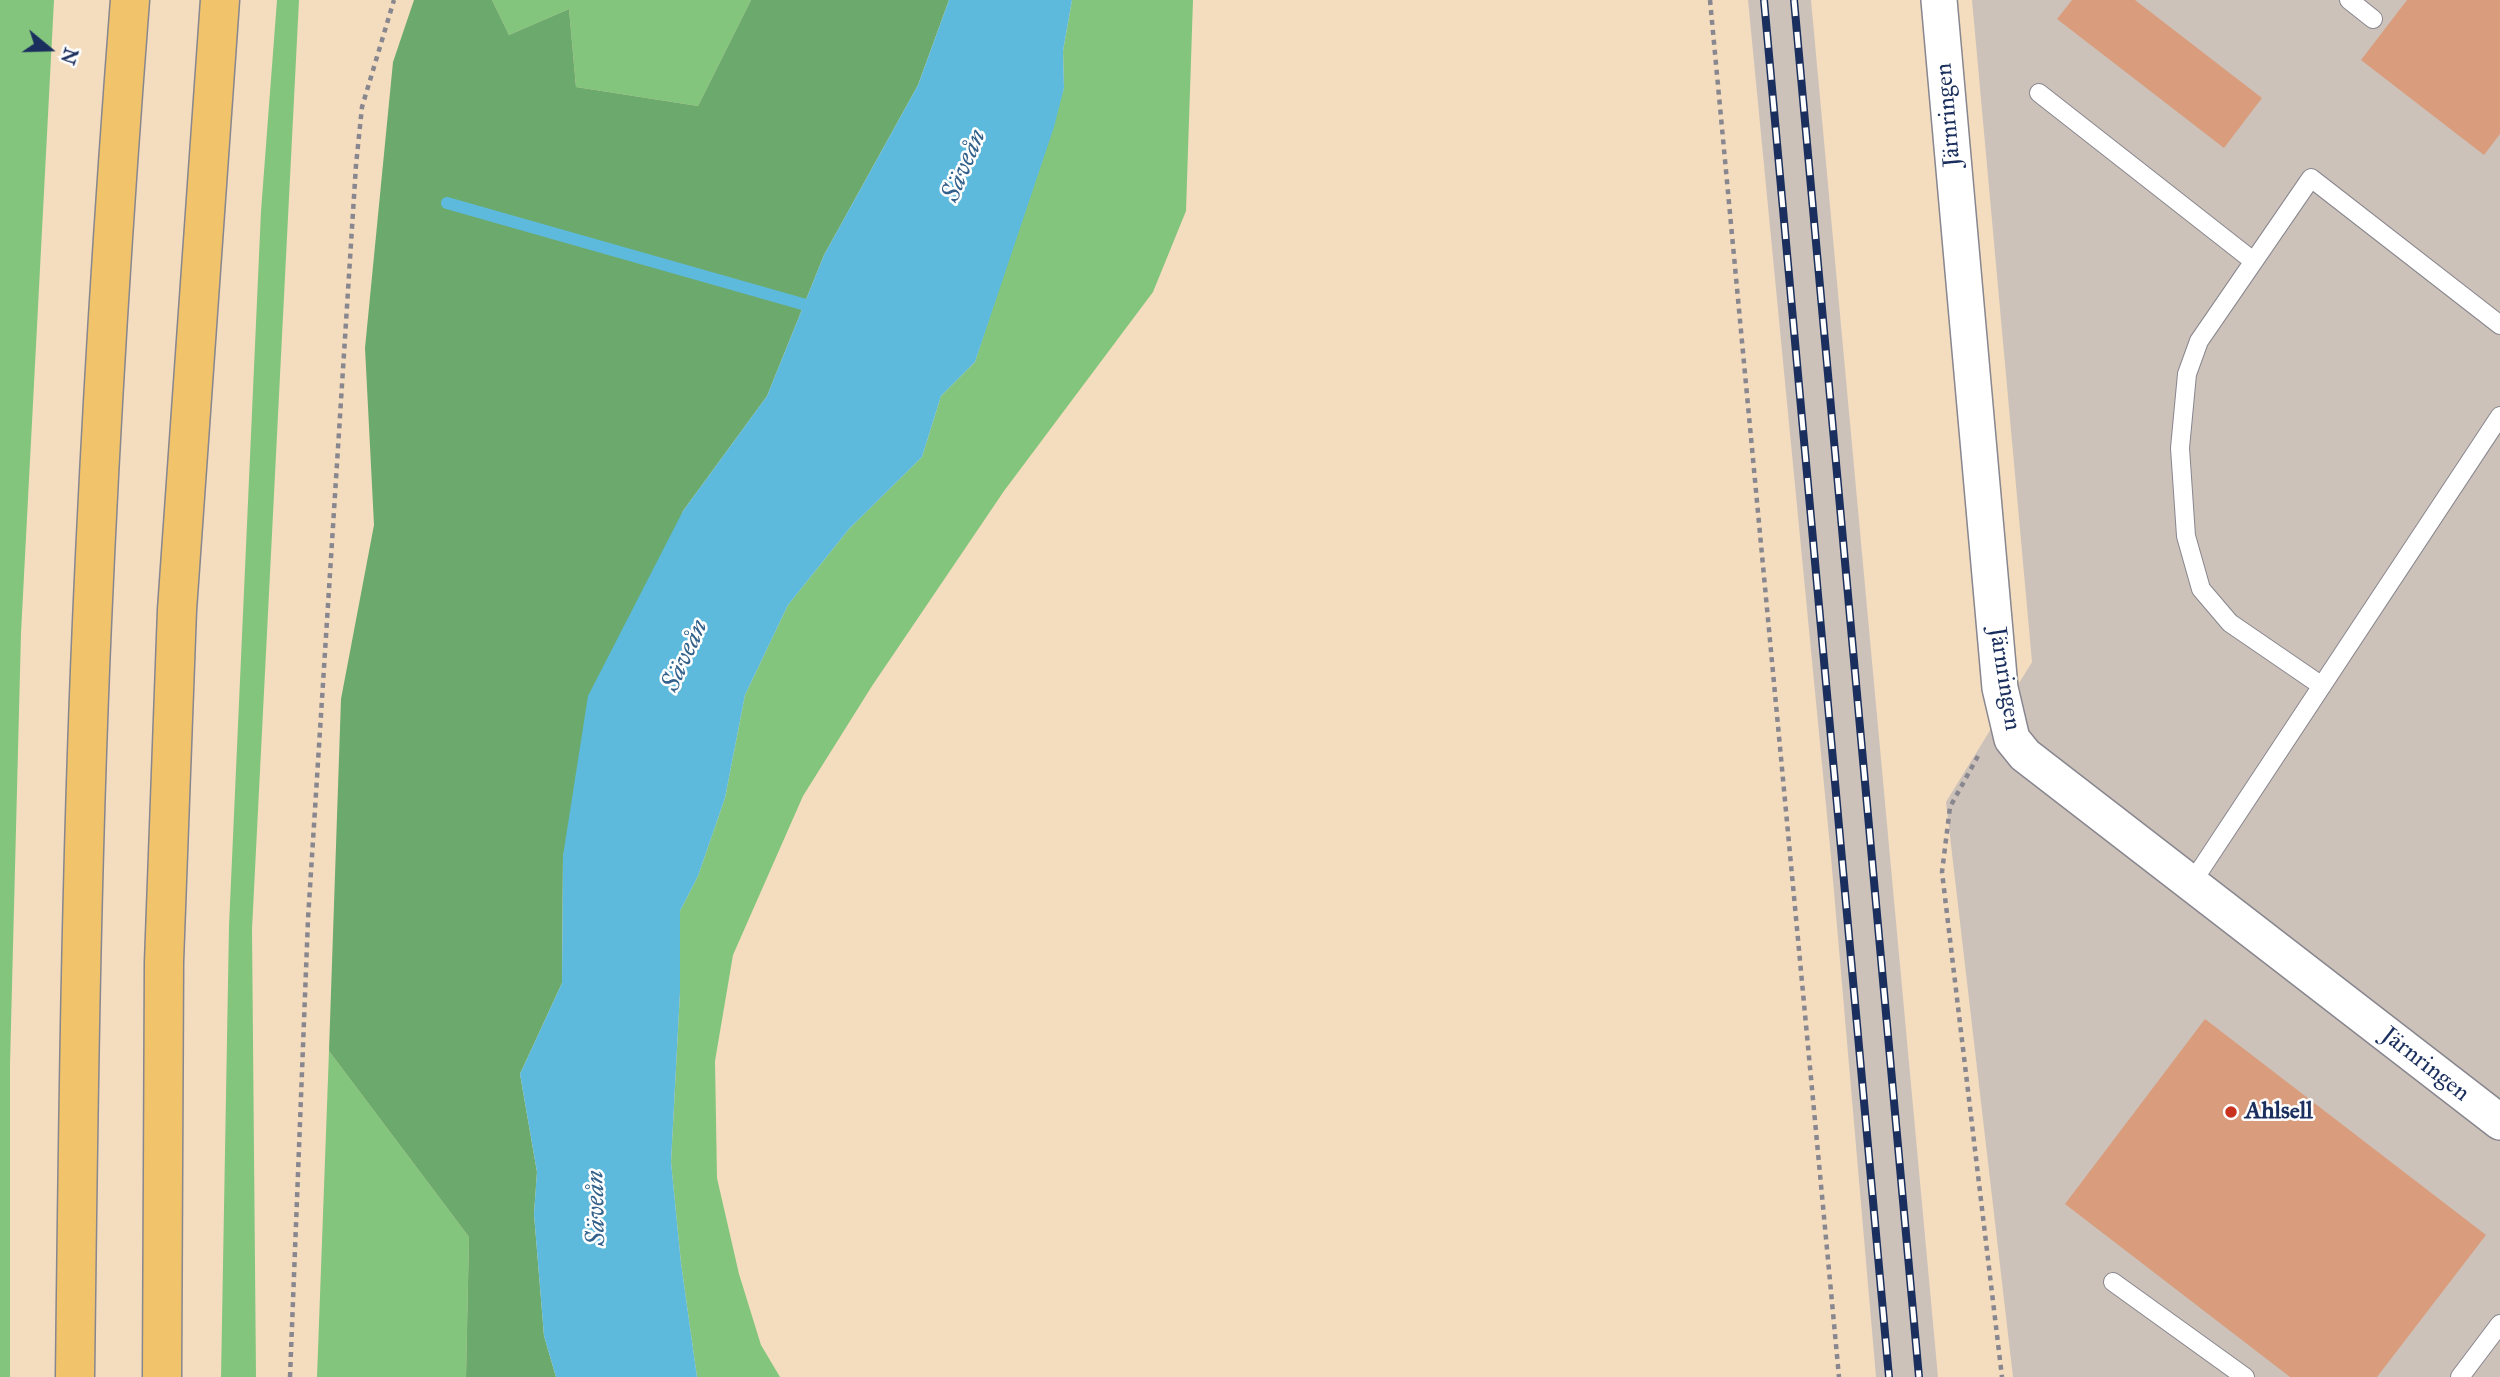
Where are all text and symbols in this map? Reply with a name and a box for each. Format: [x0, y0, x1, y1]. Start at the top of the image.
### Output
north arrow [14, 14, 84, 84]
text: N [56, 45, 83, 67]
street label: Järnringen [1930, 62, 1968, 168]
water label: Säveån [936, 125, 994, 207]
water label: Säveån [656, 615, 716, 697]
street label: Järnringen [1982, 625, 2026, 733]
street label: Järnringen [2375, 1022, 2475, 1108]
place label: Ahlsell [2245, 1098, 2313, 1126]
marker: Ahlsell [2223, 1104, 2239, 1120]
water label: Säveån [581, 1170, 613, 1246]

